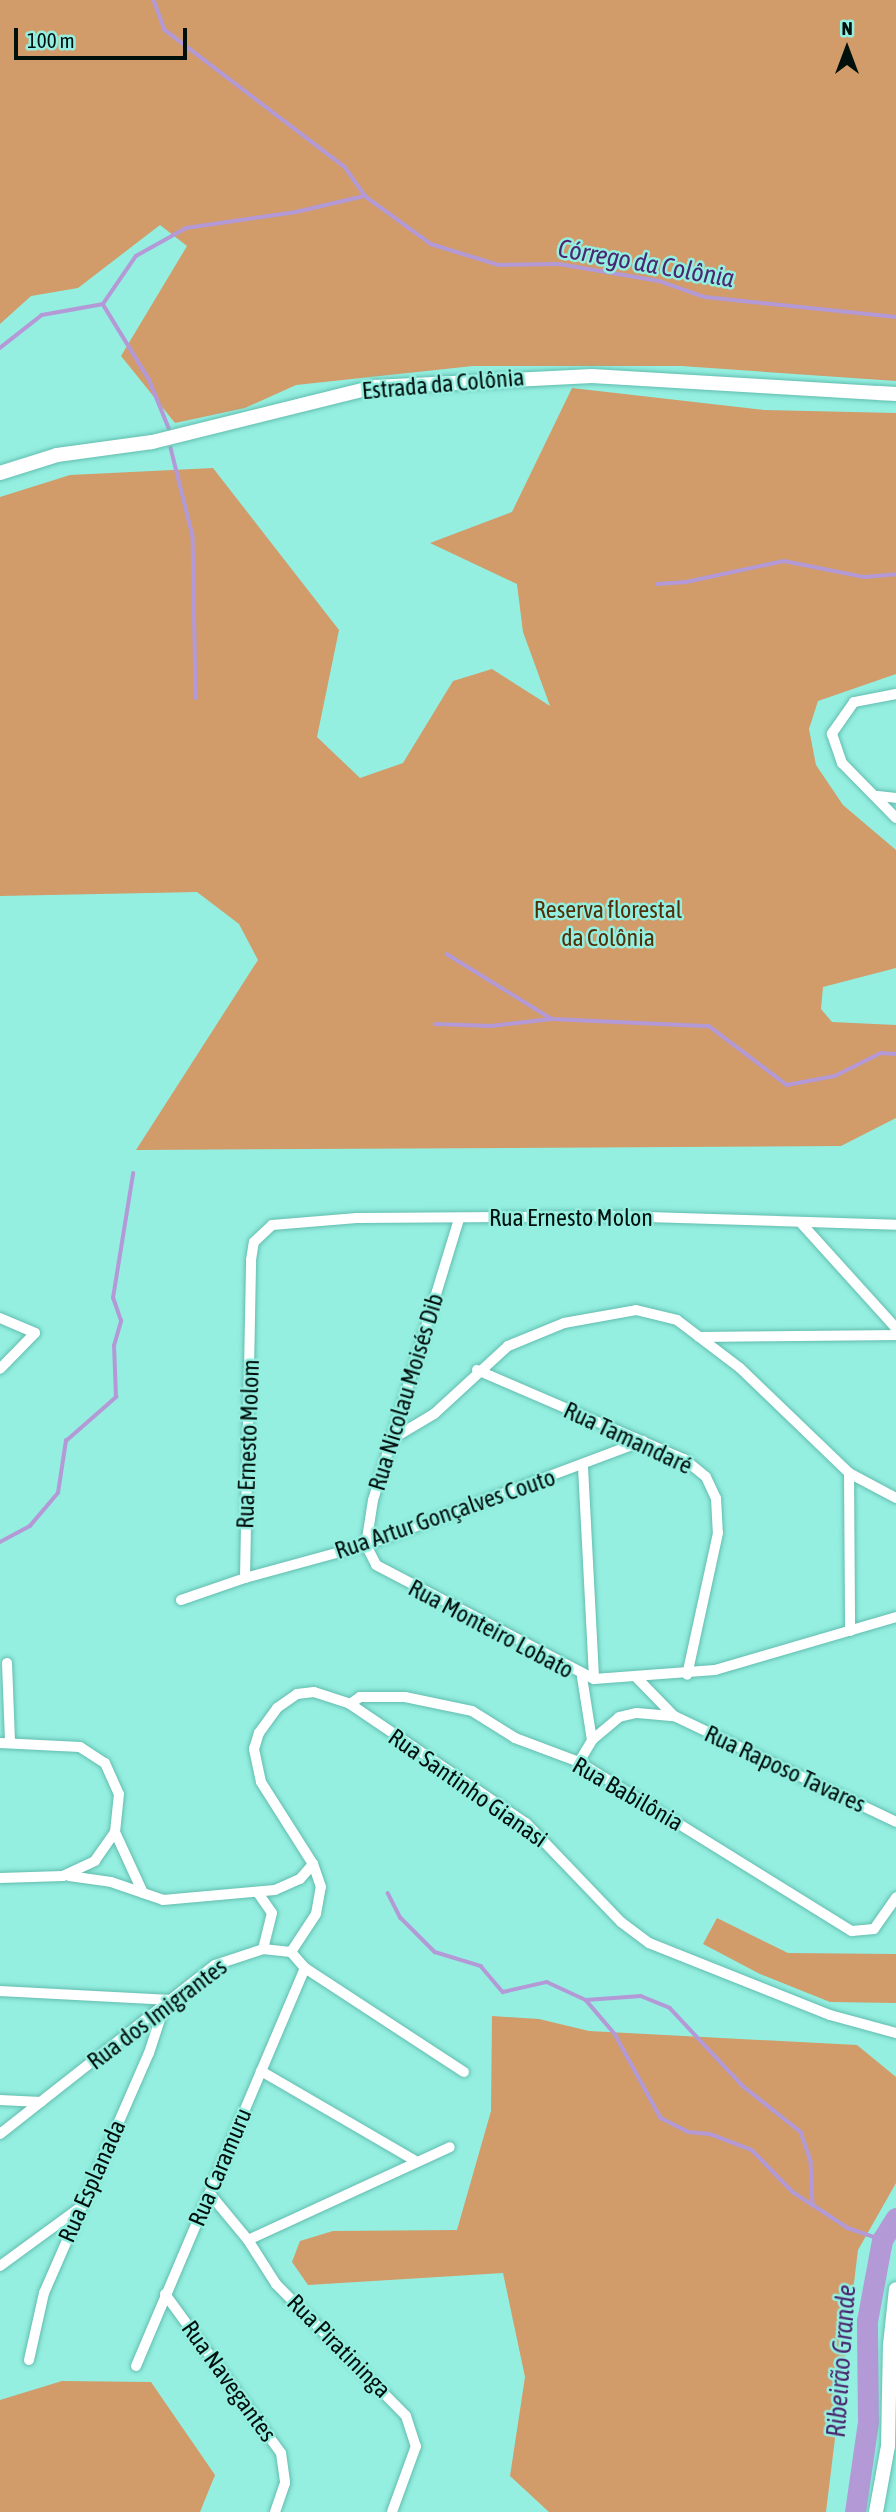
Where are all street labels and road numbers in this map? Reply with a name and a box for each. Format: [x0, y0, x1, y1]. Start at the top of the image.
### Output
street label: Estrada da Colônia [361, 363, 525, 405]
street label: Rua Ernesto Molon [489, 1204, 653, 1232]
street label: Rua Nicolau Moisés Dib [362, 1290, 450, 1494]
street label: Rua Ernesto Molom [231, 1359, 265, 1529]
street label: Rua Tamandaré [559, 1396, 697, 1480]
street label: Rua Artur Gonçalves Couto [331, 1463, 559, 1565]
street label: Rua Monteiro Lobato [404, 1573, 578, 1685]
street label: Rua Raposo Tavares [700, 1719, 870, 1819]
street label: Rua Santinho Gianasi [383, 1722, 553, 1854]
street label: Rua Babilônia [567, 1751, 689, 1837]
street label: Rua dos Imigrantes [82, 1952, 232, 2076]
street label: Rua Caramuru [182, 2104, 258, 2230]
street label: Rua Esplanada [52, 2115, 132, 2247]
street label: Rua Piratininga [281, 2288, 397, 2404]
street label: Rua Navegantes [175, 2315, 283, 2447]

